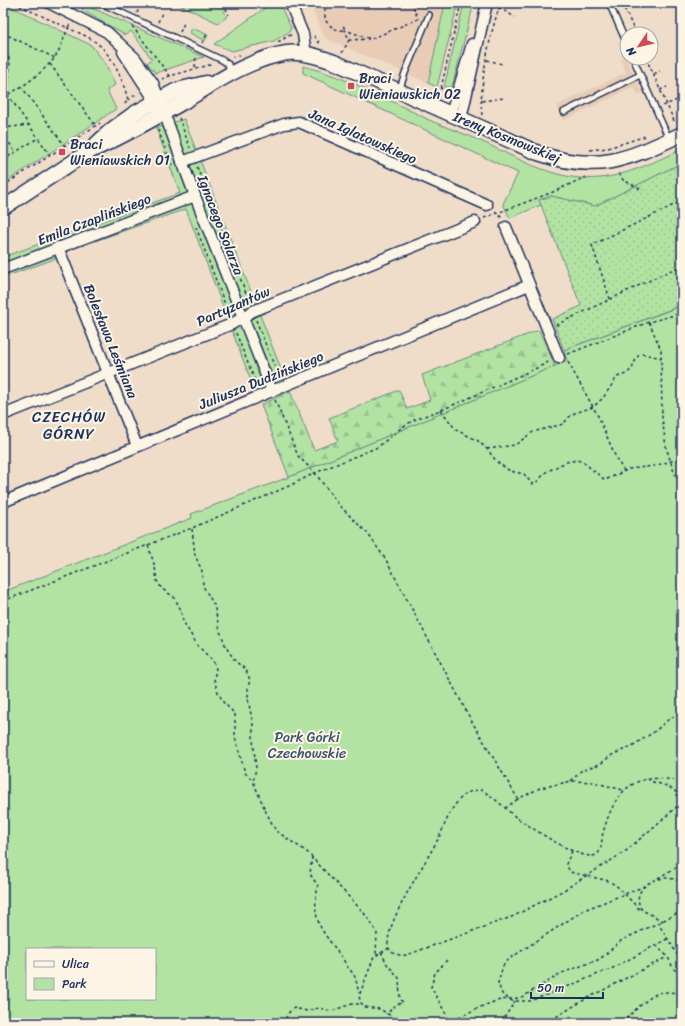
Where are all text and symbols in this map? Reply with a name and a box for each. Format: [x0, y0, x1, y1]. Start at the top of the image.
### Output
north arrow [619, 26, 659, 66]
text: N [621, 43, 642, 61]
place label: Braci Wieniawskich 02 [359, 66, 461, 107]
marker: Braci Wieniawskich 02 [346, 81, 356, 91]
street label: Jana Iglatowskiego [304, 101, 421, 172]
street label: Ireny Kosmowskiej [448, 104, 565, 171]
place label: Braci Wieniawskich 01 [70, 132, 170, 173]
marker: Braci Wieniawskich 01 [57, 147, 67, 157]
street label: Ignacego Solarza [190, 171, 251, 279]
street label: Emila Czaplińskiego [34, 186, 155, 253]
street label: Partyzantów [192, 279, 274, 334]
street label: Bolesława Leśmiana [76, 280, 145, 403]
street label: Juliusza Dudzińskiego [194, 344, 327, 417]
district label: CZECHÓW GÓRNY [32, 404, 106, 447]
park label: Park Górki Czechowskie [268, 725, 346, 766]
legend [26, 948, 156, 1000]
text: Ulica [62, 953, 90, 975]
text: Park [62, 973, 87, 995]
scale bar [531, 974, 603, 1000]
text: 50 m [537, 977, 564, 999]

